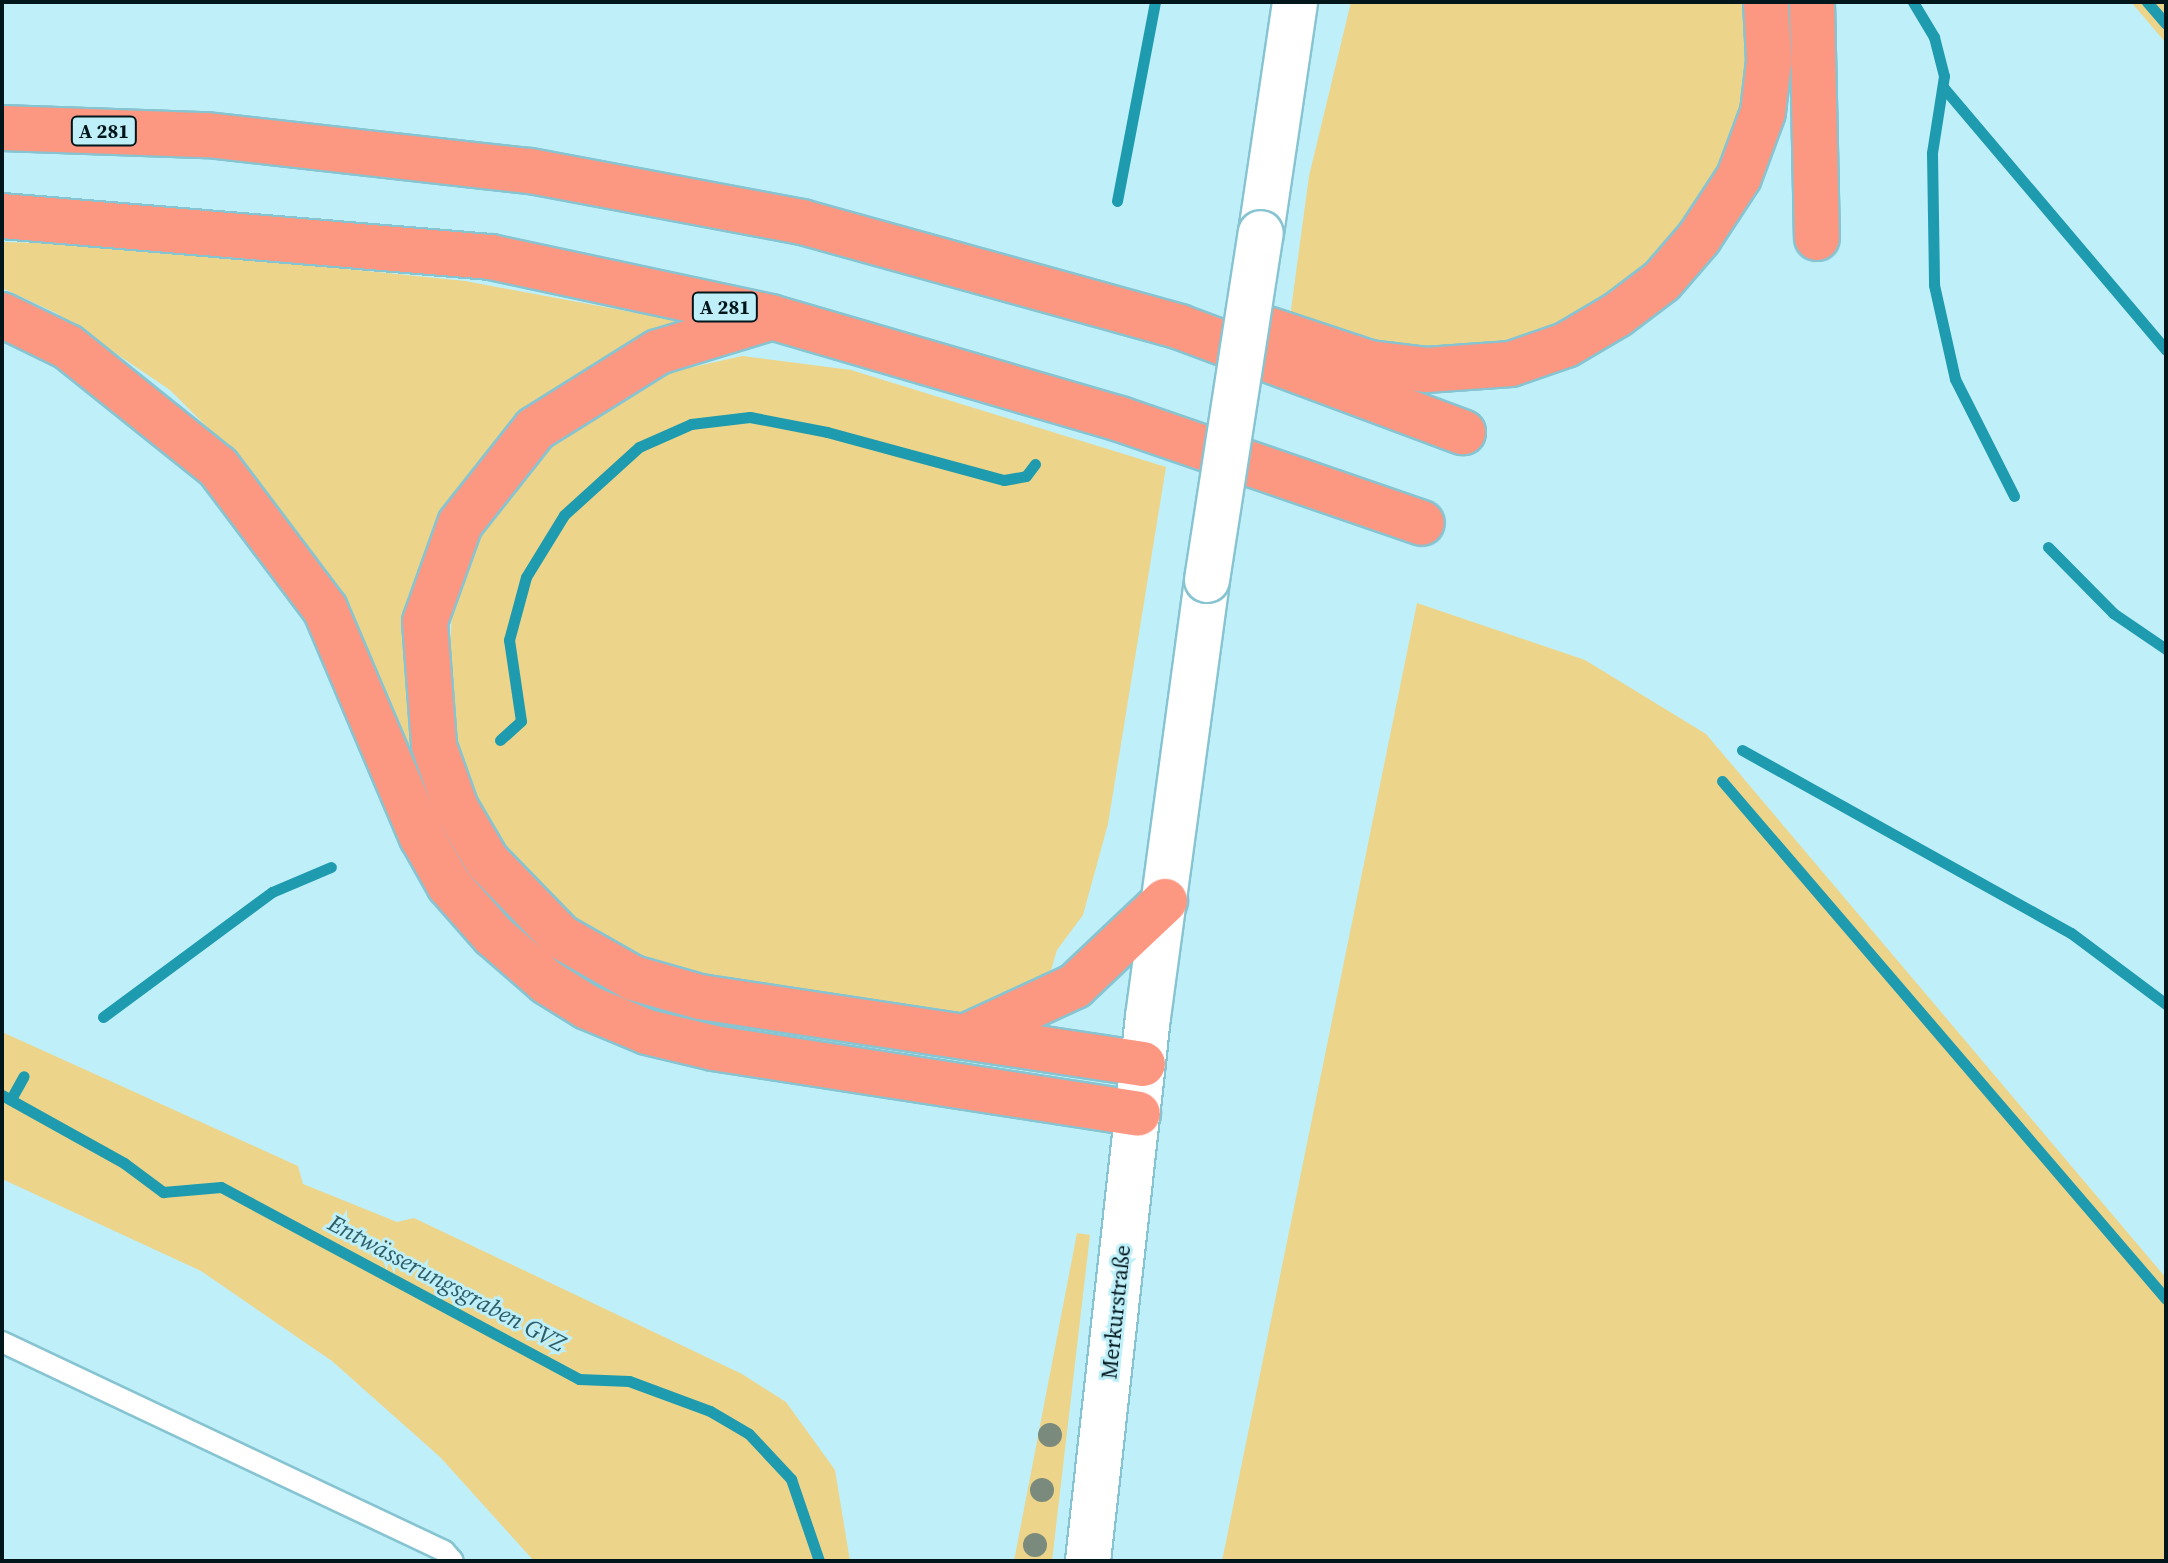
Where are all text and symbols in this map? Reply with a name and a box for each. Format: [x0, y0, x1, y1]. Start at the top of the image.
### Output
road number: A 281 [70, 115, 138, 147]
road number: A 281 [691, 291, 759, 323]
water label: Entwässerungsgraben GVZ [323, 1208, 571, 1358]
street label: Merkurstraße [1096, 1244, 1136, 1380]

